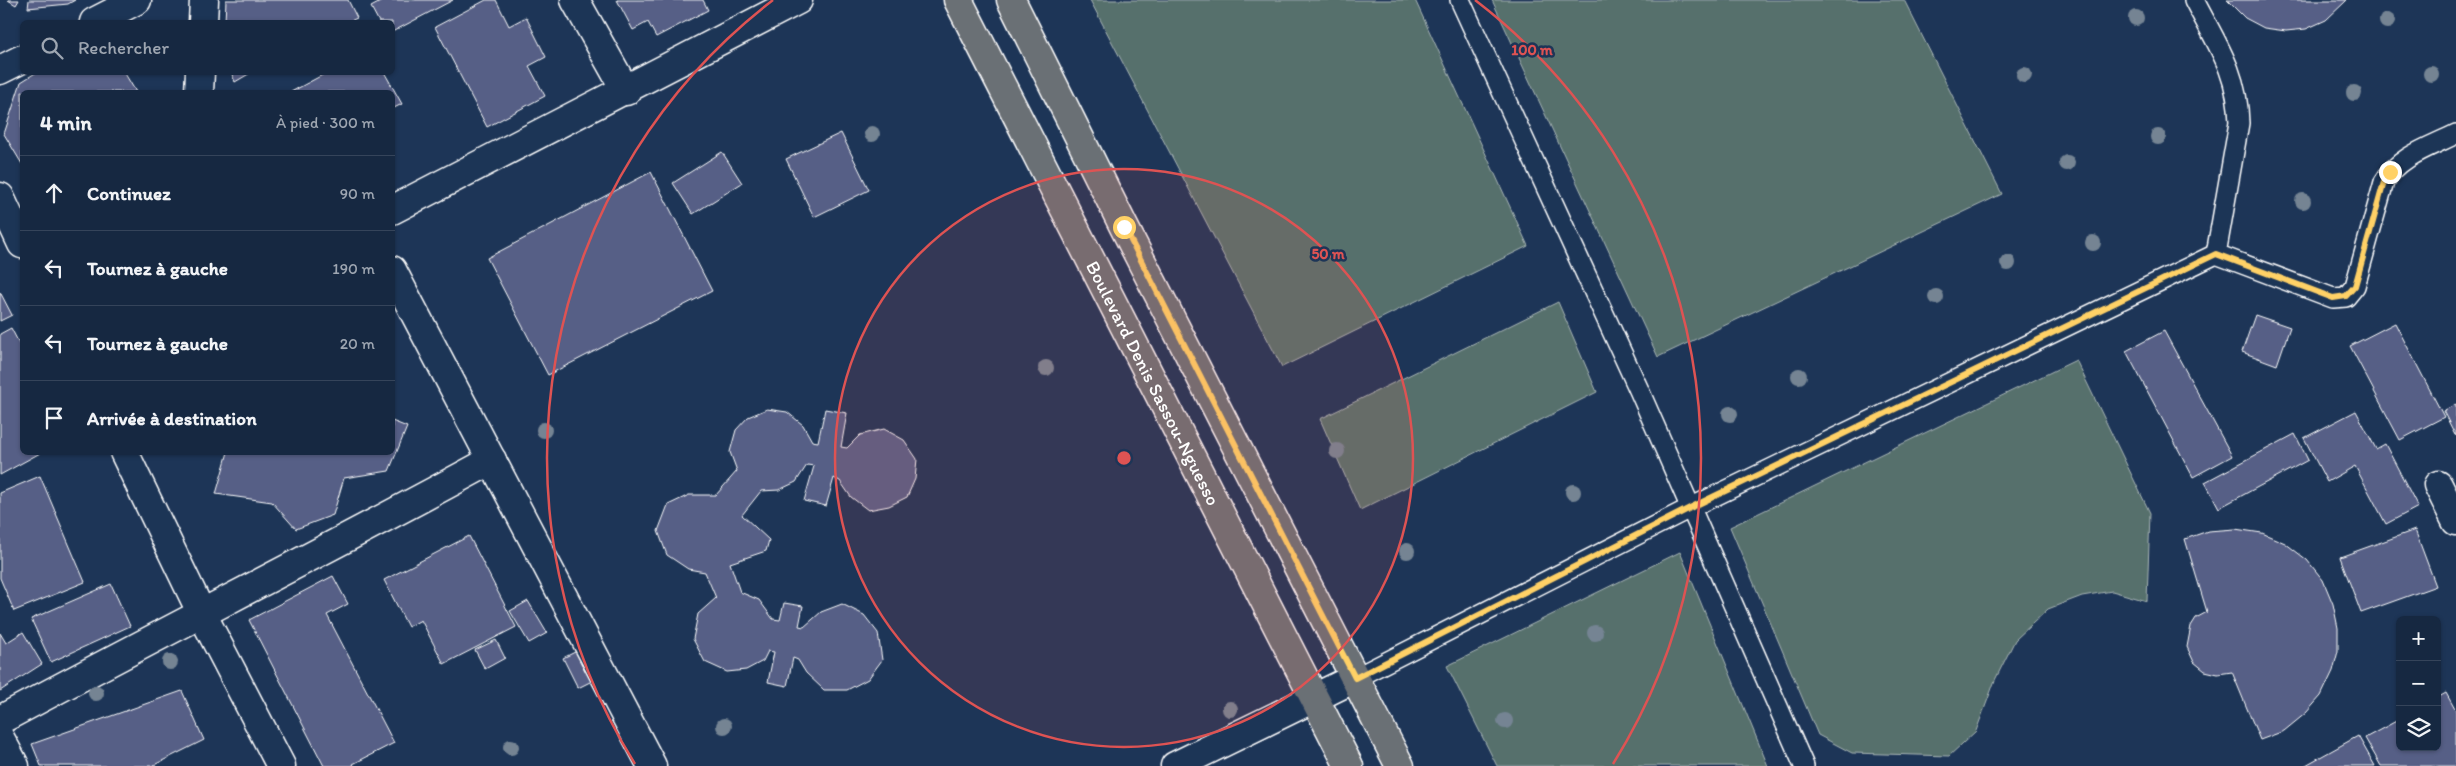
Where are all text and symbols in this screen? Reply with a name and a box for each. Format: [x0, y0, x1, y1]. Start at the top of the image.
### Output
search box [20, 20, 395, 75]
icon: search [38, 34, 66, 62]
text: Rechercher [78, 36, 169, 59]
text: 100 m [1511, 41, 1553, 59]
text: 4 min [40, 110, 92, 135]
text: À pied · 300 m [276, 113, 375, 132]
route end [2379, 161, 2402, 184]
icon: ahead [40, 179, 68, 207]
text: Continuez [87, 182, 171, 205]
text: 90 m [340, 184, 375, 203]
route start [1113, 216, 1136, 239]
text: 50 m [1311, 245, 1345, 263]
icon: left [40, 254, 68, 282]
text: Tournez à gauche [87, 257, 228, 280]
street label: Boulevard Denis Sassou-Nguesso [1081, 257, 1225, 509]
text: 190 m [332, 259, 375, 278]
icon: left [40, 329, 68, 357]
text: Tournez à gauche [87, 332, 228, 355]
text: 20 m [340, 334, 375, 353]
icon: arrive [40, 404, 68, 432]
text: Arrivée à destination [87, 407, 257, 430]
centre of rings [1115, 449, 1133, 467]
map controls [2396, 616, 2441, 751]
button: + [2396, 616, 2441, 661]
button: − [2396, 661, 2441, 706]
button: layers [2396, 706, 2441, 751]

